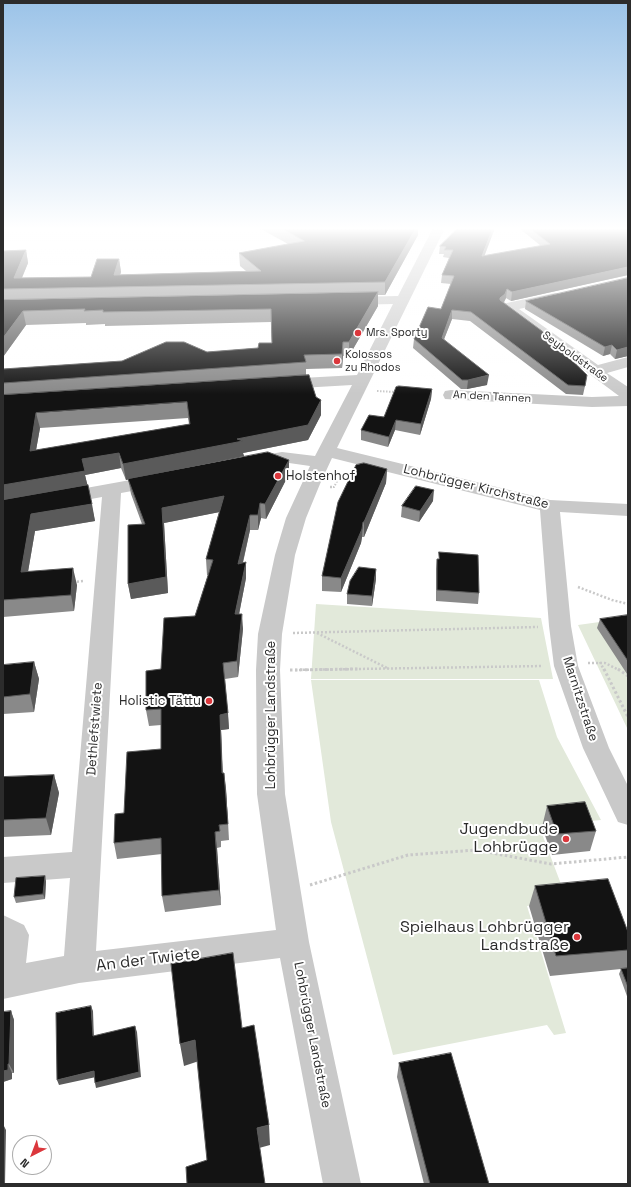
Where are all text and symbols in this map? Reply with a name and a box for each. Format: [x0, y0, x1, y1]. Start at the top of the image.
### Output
place label: Mrs. Sporty [366, 326, 428, 340]
marker: Mrs. Sporty [353, 328, 363, 338]
street label: Seyboldstraße [540, 329, 610, 385]
place label: Kolossos zu Rhodos [345, 348, 400, 374]
marker: Kolossos zu Rhodos [332, 356, 342, 366]
street label: An den Tannen [453, 388, 531, 406]
street label: Lohbrügger Kirchstraße [402, 461, 550, 513]
place label: Holstenhof [286, 468, 355, 484]
marker: Holstenhof [273, 471, 283, 481]
street label: Lohbrügger Landstraße [263, 641, 279, 789]
street label: Marnitzstraße [559, 655, 601, 743]
street label: Dethlefstwiete [84, 682, 106, 776]
place label: Holistic Tättu [119, 693, 201, 709]
marker: Holistic Tättu [204, 696, 214, 706]
place label: Jugendbude Lohbrügge [459, 820, 558, 858]
marker: Jugendbude Lohbrügge [561, 834, 571, 844]
place label: Spielhaus Lohbrügger Landstraße [400, 918, 569, 956]
marker: Spielhaus Lohbrügger Landstraße [572, 932, 582, 942]
street label: An der Twiete [95, 944, 201, 976]
street label: Lohbrügger Landstraße [290, 961, 334, 1109]
north arrow [12, 1135, 52, 1175]
text: N [17, 1156, 32, 1171]

